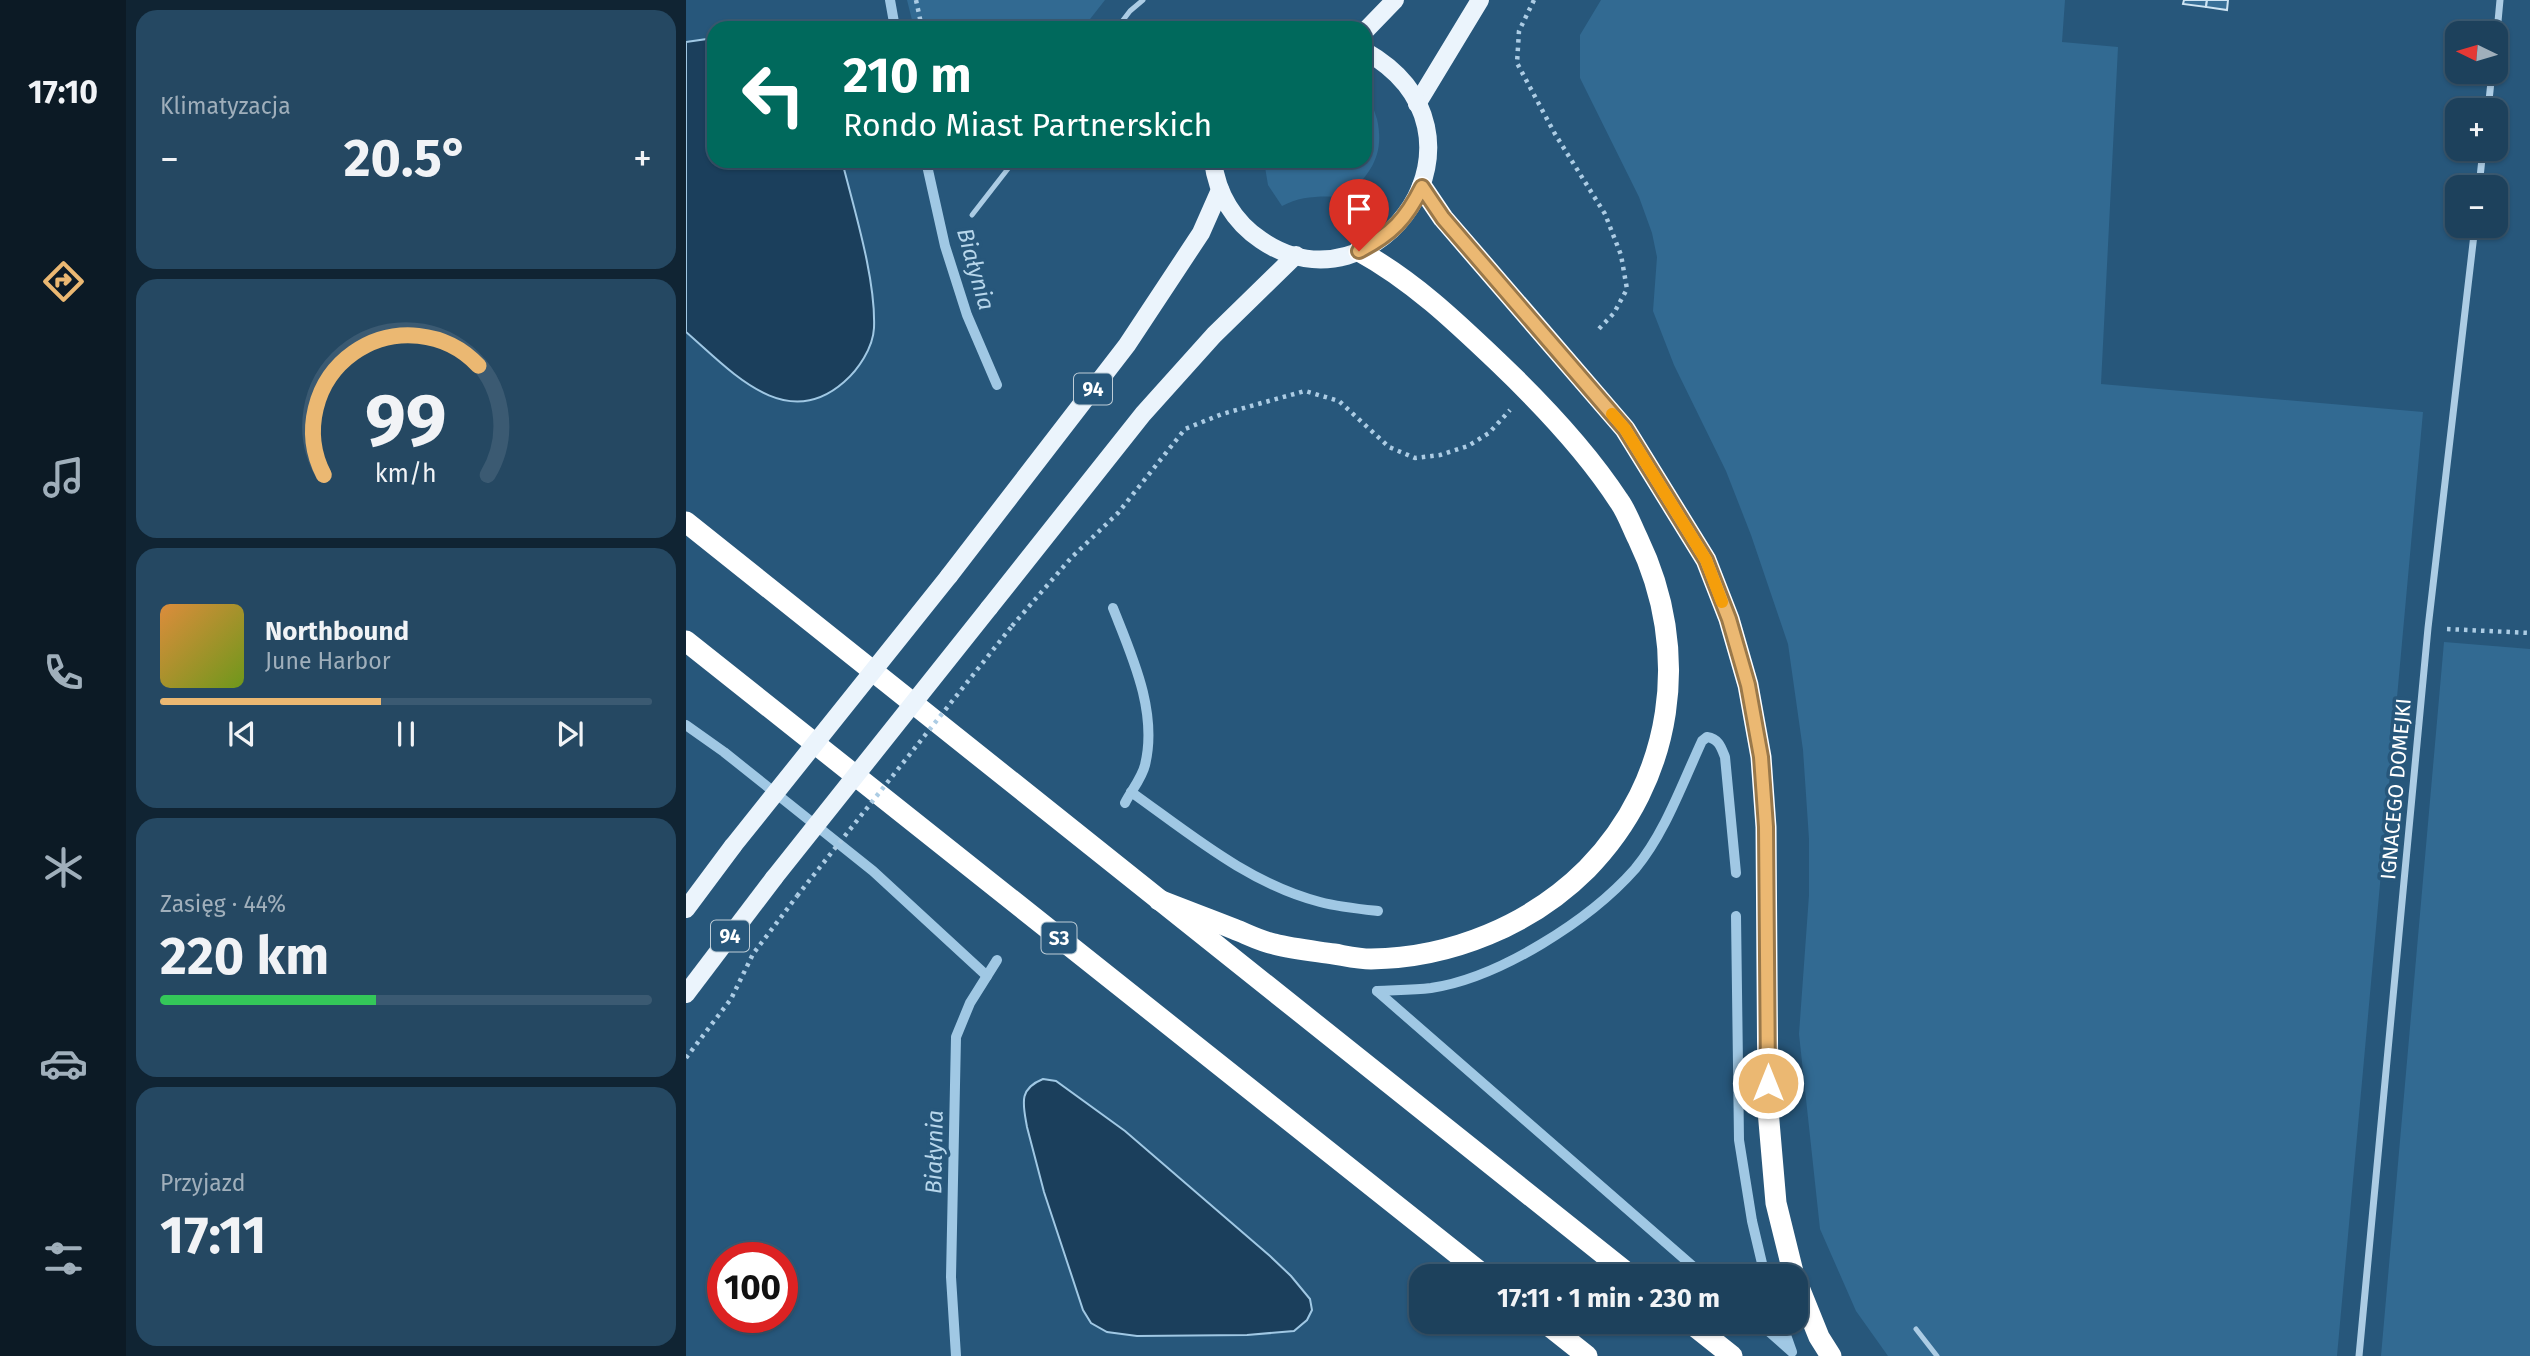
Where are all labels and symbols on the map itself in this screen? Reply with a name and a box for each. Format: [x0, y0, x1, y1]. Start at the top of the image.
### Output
north arrow [2445, 21, 2508, 84]
pin [1329, 179, 1389, 251]
water label: Białynia [951, 225, 1001, 313]
road number: 94 [1074, 374, 1112, 404]
street label: IGNACEGO DOMEJKI [2375, 697, 2417, 881]
road number: 94 [711, 920, 749, 952]
road number: S3 [1042, 922, 1076, 954]
position arrow [1731, 1046, 1805, 1120]
water label: Białynia [919, 1110, 949, 1194]
speed limit sign: 100 [707, 1242, 798, 1333]

